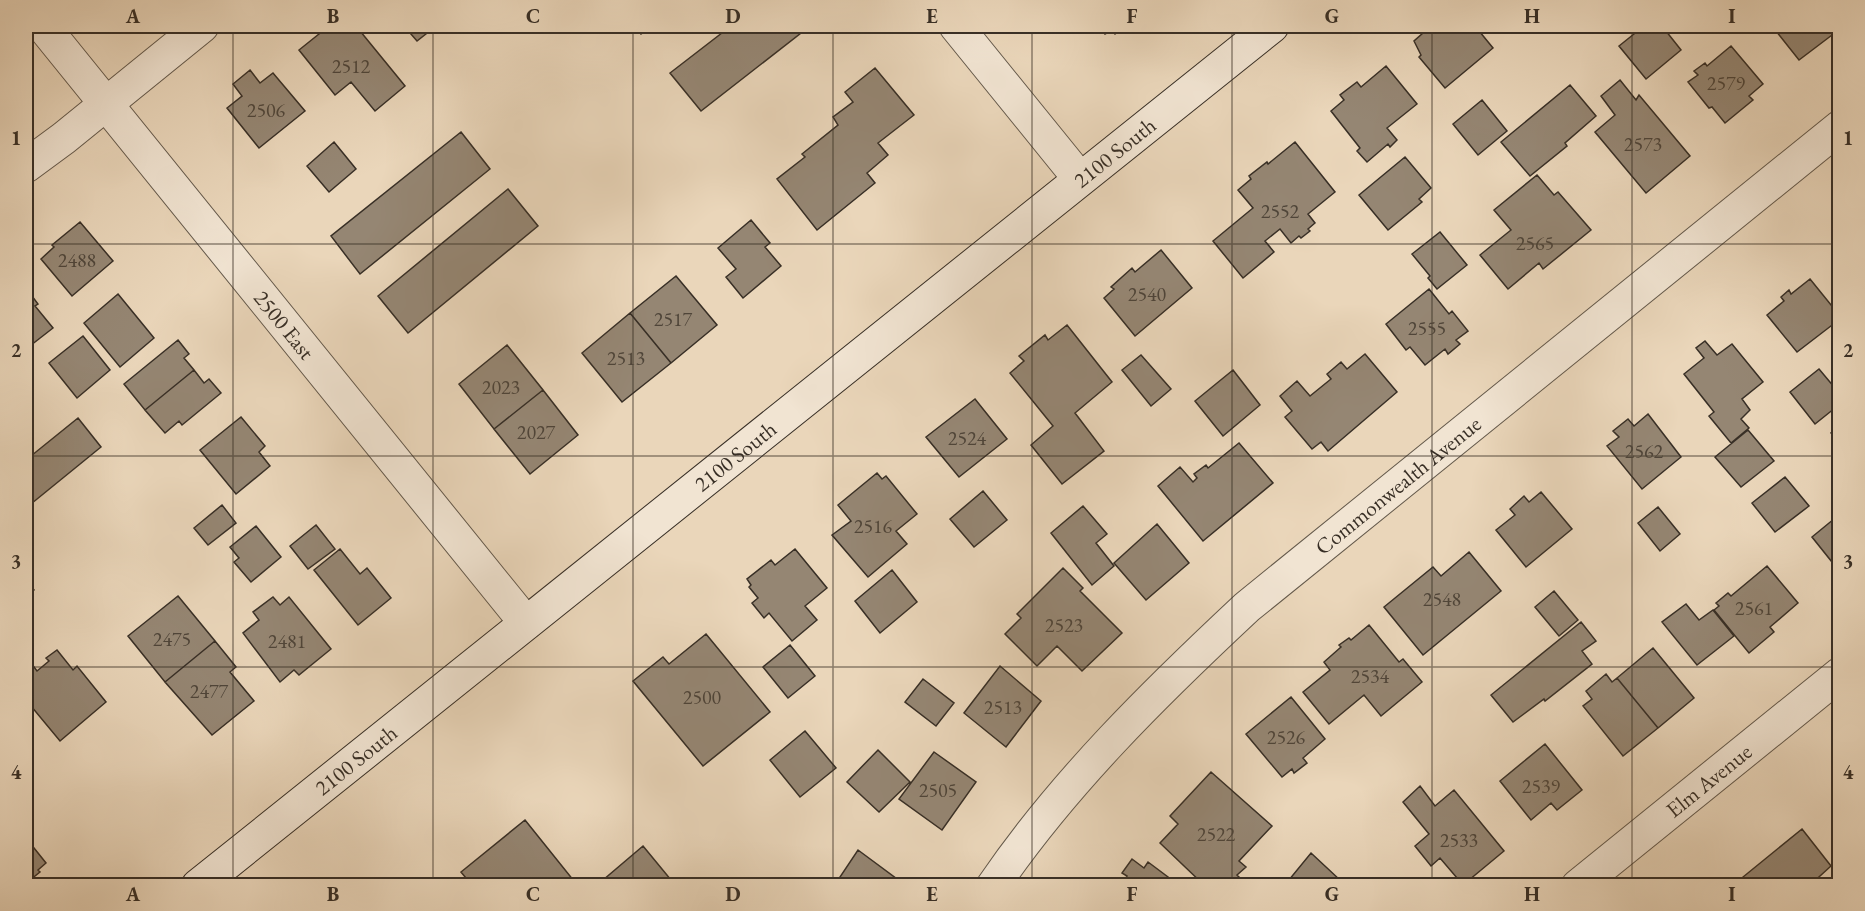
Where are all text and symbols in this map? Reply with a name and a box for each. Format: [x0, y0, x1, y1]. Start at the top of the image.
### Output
text: A [125, 3, 141, 29]
text: B [327, 3, 339, 29]
text: C [526, 3, 540, 29]
text: D [725, 3, 741, 29]
text: E [926, 3, 938, 29]
text: F [1127, 3, 1138, 29]
text: G [1325, 3, 1339, 29]
text: H [1524, 3, 1540, 29]
text: I [1728, 3, 1736, 29]
house number: 2512 [332, 53, 371, 79]
house number: 2579 [1707, 70, 1746, 96]
house number: 2506 [247, 97, 286, 123]
street label: 2100 South [1067, 110, 1162, 194]
text: 1 [11, 125, 21, 151]
text: 1 [1843, 125, 1853, 151]
house number: 2573 [1624, 131, 1662, 157]
house number: 2552 [1261, 198, 1300, 224]
house number: 2565 [1516, 230, 1554, 256]
house number: 2488 [58, 247, 96, 273]
house number: 2540 [1128, 281, 1167, 307]
street label: 2500 East [248, 284, 321, 365]
house number: 2517 [654, 306, 693, 332]
house number: 2555 [1408, 315, 1446, 341]
text: 2 [11, 337, 22, 363]
text: 2 [1843, 337, 1854, 363]
house number: 2513 [607, 345, 645, 371]
house number: 2023 [482, 374, 520, 400]
street label: Commonwealth Avenue [1309, 409, 1487, 561]
street label: 2100 South [688, 414, 782, 498]
house number: 2027 [517, 419, 556, 445]
house number: 2524 [948, 425, 987, 451]
house number: 2562 [1625, 438, 1664, 464]
house number: 2516 [854, 513, 893, 539]
text: 3 [11, 548, 21, 574]
text: 3 [1843, 548, 1853, 574]
house number: 2548 [1423, 586, 1461, 612]
house number: 2561 [1735, 595, 1773, 621]
house number: 2523 [1045, 612, 1083, 638]
house number: 2475 [153, 626, 191, 652]
house number: 2481 [268, 628, 306, 654]
house number: 2534 [1351, 663, 1390, 689]
house number: 2477 [190, 678, 229, 704]
house number: 2500 [683, 684, 722, 710]
house number: 2513 [984, 694, 1022, 720]
street label: 2100 South [309, 718, 403, 802]
house number: 2526 [1267, 724, 1306, 750]
street label: Elm Avenue [1660, 737, 1758, 824]
text: 4 [11, 759, 22, 785]
text: 4 [1843, 759, 1854, 785]
house number: 2539 [1522, 773, 1561, 799]
house number: 2505 [919, 777, 957, 803]
house number: 2522 [1197, 821, 1236, 847]
house number: 2533 [1440, 827, 1478, 853]
text: A [125, 881, 141, 907]
text: B [327, 881, 339, 907]
text: C [526, 881, 540, 907]
text: D [725, 881, 741, 907]
text: E [926, 881, 938, 907]
text: F [1127, 881, 1138, 907]
text: G [1325, 881, 1339, 907]
text: H [1524, 881, 1540, 907]
text: I [1728, 881, 1736, 907]

